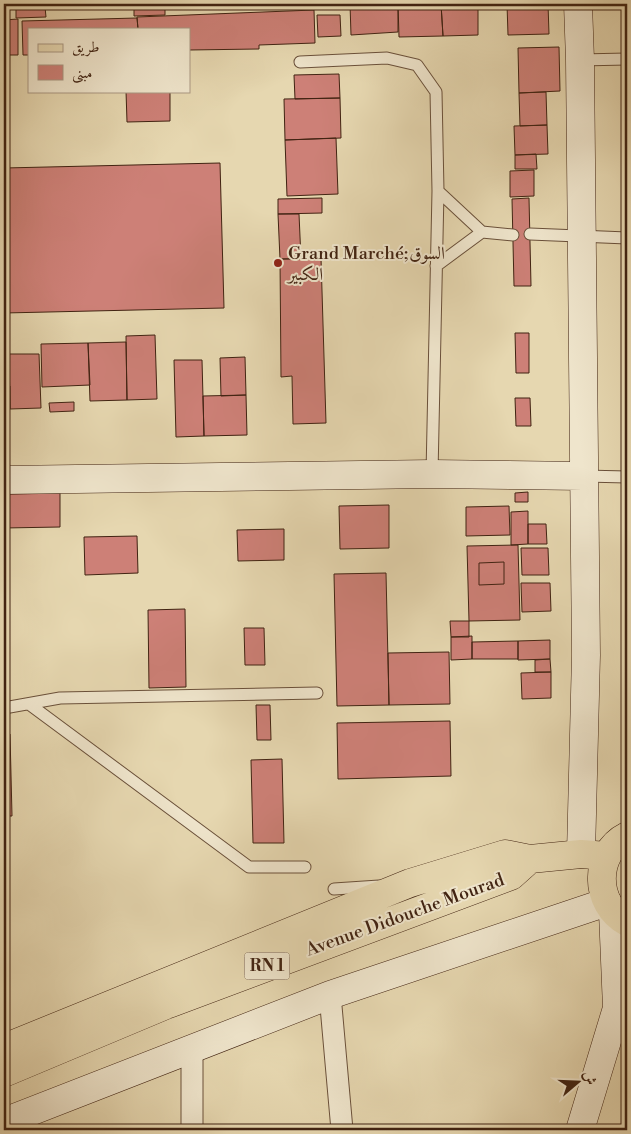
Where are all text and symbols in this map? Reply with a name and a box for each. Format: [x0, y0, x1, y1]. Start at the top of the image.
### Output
legend [28, 28, 190, 92]
text: طريق [72, 38, 99, 57]
text: مبنى [72, 64, 92, 84]
place label: Grand Marché;السوق الكبير [286, 242, 445, 286]
marker: Grand Marché;السوق الكبير [272, 257, 284, 269]
street label: Avenue Didouche Mourad [302, 868, 508, 962]
road number: RN 1 [244, 952, 290, 979]
north arrow [554, 1056, 604, 1106]
text: ش [579, 1069, 600, 1088]

